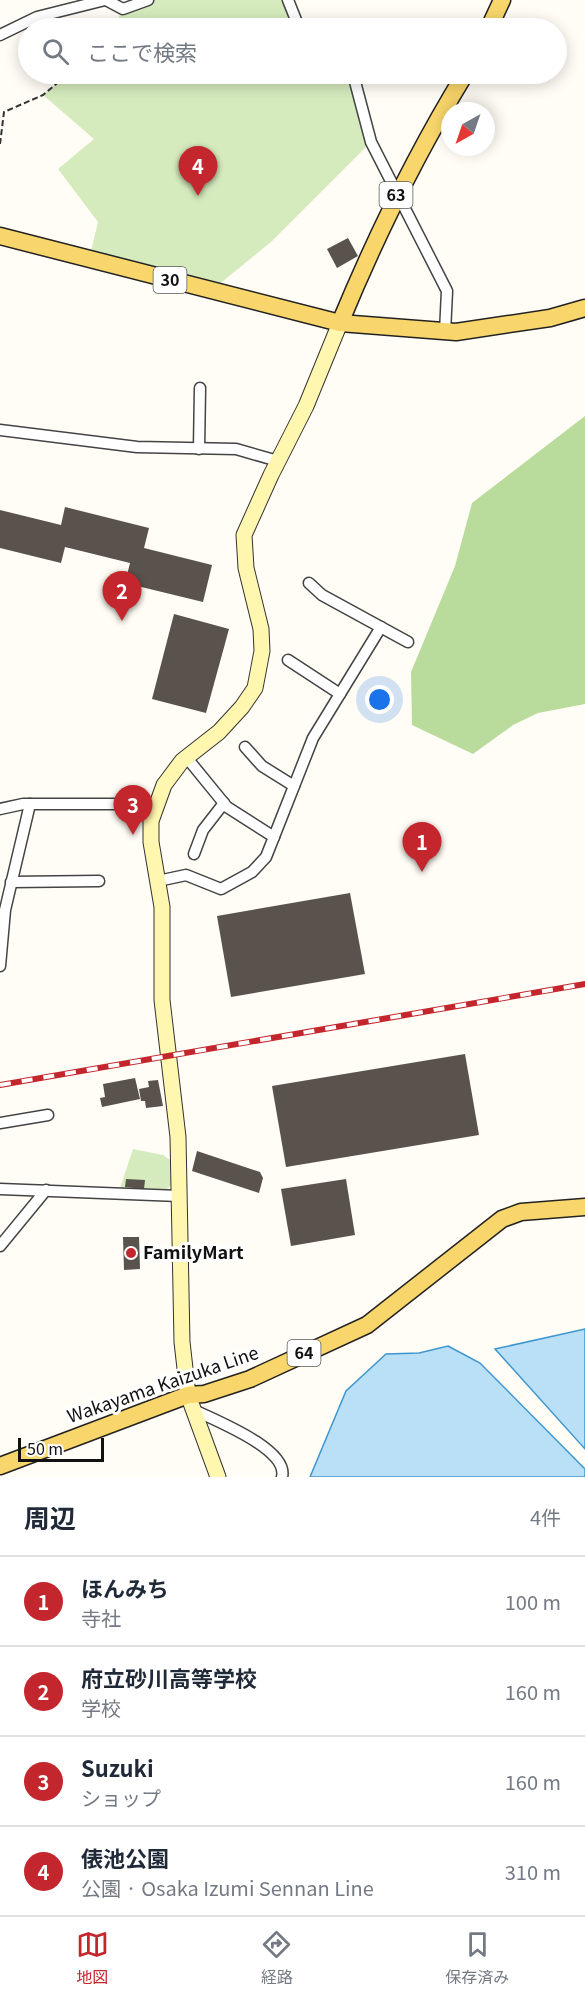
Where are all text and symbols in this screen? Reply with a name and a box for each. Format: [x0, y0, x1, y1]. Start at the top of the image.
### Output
search box [18, 18, 567, 84]
icon: search [39, 35, 72, 68]
text: ここで検索 [87, 35, 197, 67]
north arrow [441, 102, 495, 156]
pin: 4 [178, 146, 218, 196]
road number: 63 [380, 182, 412, 208]
road number: 30 [154, 267, 186, 293]
pin: 2 [102, 572, 142, 621]
your location [365, 685, 394, 714]
pin: 3 [114, 786, 152, 835]
pin: 1 [402, 822, 442, 872]
place label: FamilyMart [143, 1238, 244, 1264]
marker: FamilyMart [124, 1246, 138, 1260]
street label: Wakayama Kaizuka Line [63, 1338, 261, 1428]
road number: 64 [288, 1340, 320, 1366]
scale bar [18, 1435, 104, 1462]
text: 50 m [27, 1436, 63, 1460]
text: 周辺 [24, 1498, 76, 1535]
text: 4件 [530, 1502, 561, 1531]
text: ほんみち [81, 1571, 169, 1603]
text: 1 [38, 1587, 49, 1616]
text: 100 m [505, 1587, 561, 1616]
text: 寺社 [81, 1603, 121, 1632]
text: 府立砂川高等学校 [81, 1661, 257, 1693]
text: 2 [38, 1677, 49, 1706]
text: 160 m [505, 1677, 561, 1706]
text: 学校 [81, 1693, 121, 1722]
text: Suzuki [81, 1751, 154, 1783]
text: 3 [38, 1767, 49, 1796]
text: 160 m [505, 1767, 561, 1796]
text: ショップ [81, 1783, 161, 1812]
text: 俵池公園 [81, 1841, 169, 1873]
text: 4 [38, 1857, 49, 1886]
text: 310 m [505, 1857, 561, 1886]
text: 公園 · Osaka Izumi Sennan Line [81, 1873, 374, 1902]
tab: 地図 [76, 1928, 109, 1988]
tab: 経路 [260, 1928, 293, 1988]
tab: 保存済み [445, 1928, 509, 1988]

